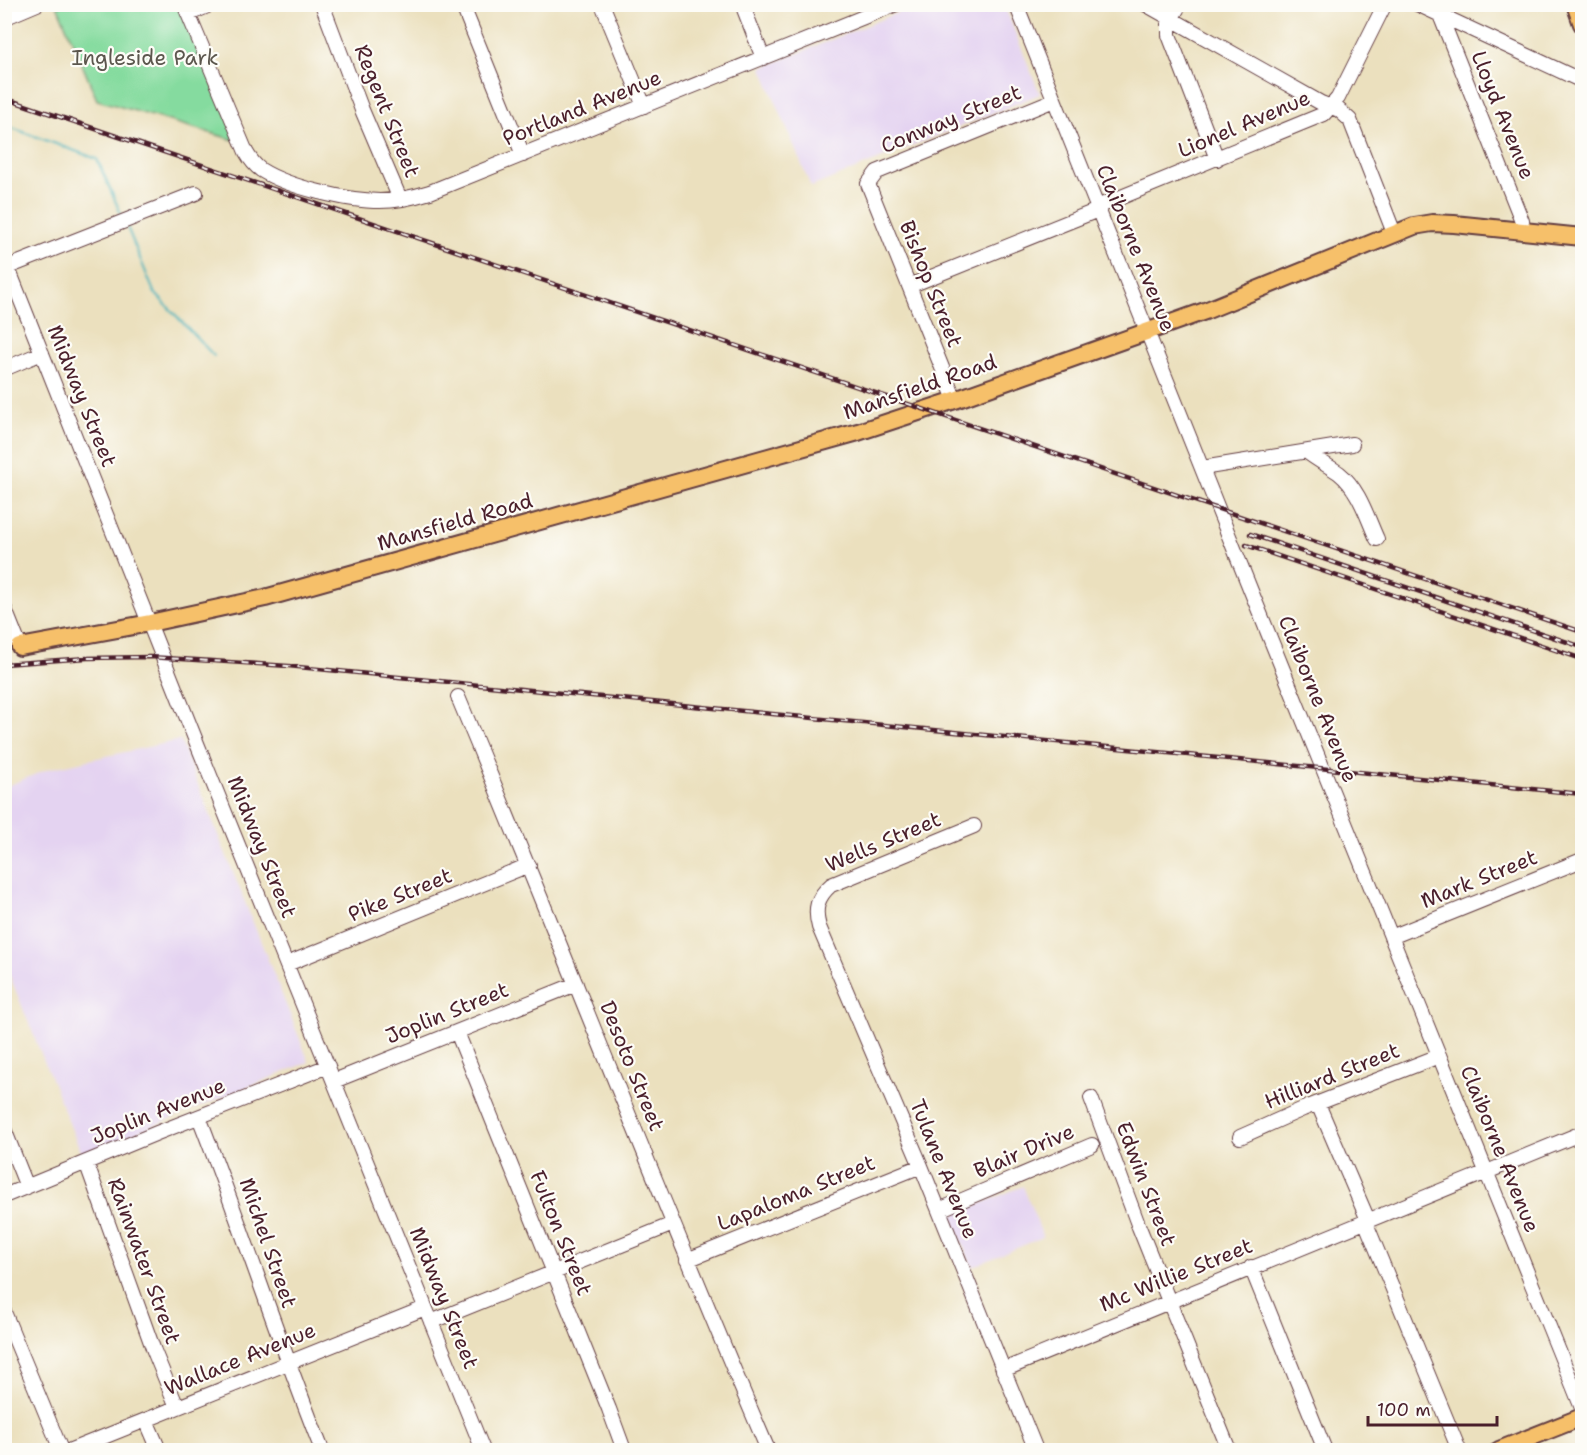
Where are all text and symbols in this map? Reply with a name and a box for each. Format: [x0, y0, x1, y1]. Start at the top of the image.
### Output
street label: Regent Street [348, 40, 426, 182]
park label: Ingleside Park [71, 44, 219, 72]
street label: Lloyd Avenue [1465, 47, 1541, 183]
street label: Portland Avenue [498, 63, 666, 153]
street label: Conway Street [877, 78, 1025, 160]
street label: Lionel Avenue [1173, 83, 1315, 165]
street label: Claiborne Avenue [1090, 160, 1182, 336]
street label: Bishop Street [893, 216, 969, 352]
street label: Midway Street [41, 321, 123, 471]
street label: Mansfield Road [840, 348, 1000, 426]
street label: Mansfield Road [374, 486, 536, 558]
street label: Claiborne Avenue [1272, 611, 1364, 787]
street label: Midway Street [221, 772, 303, 922]
street label: Wells Street [821, 805, 945, 879]
street label: Mark Street [1417, 843, 1541, 915]
street label: Pike Street [344, 861, 456, 929]
street label: Joplin Street [381, 976, 513, 1050]
street label: Desoto Street [593, 997, 671, 1135]
street label: Hilliard Street [1260, 1036, 1404, 1116]
street label: Claiborne Avenue [1454, 1061, 1546, 1237]
street label: Joplin Avenue [87, 1071, 229, 1151]
street label: Tulane Avenue [903, 1095, 985, 1243]
street label: Blair Drive [970, 1117, 1078, 1185]
street label: Edwin Street [1109, 1118, 1183, 1250]
street label: Lapaloma Street [713, 1149, 879, 1237]
street label: Fulton Street [523, 1166, 599, 1300]
street label: Rainwater Street [101, 1174, 187, 1348]
street label: Michel Street [233, 1174, 303, 1312]
street label: Midway Street [403, 1223, 485, 1373]
street label: Mc Willie Street [1095, 1232, 1257, 1318]
street label: Wallace Avenue [160, 1316, 320, 1402]
scale bar [1368, 1389, 1497, 1427]
text: 100 m [1377, 1398, 1431, 1422]

